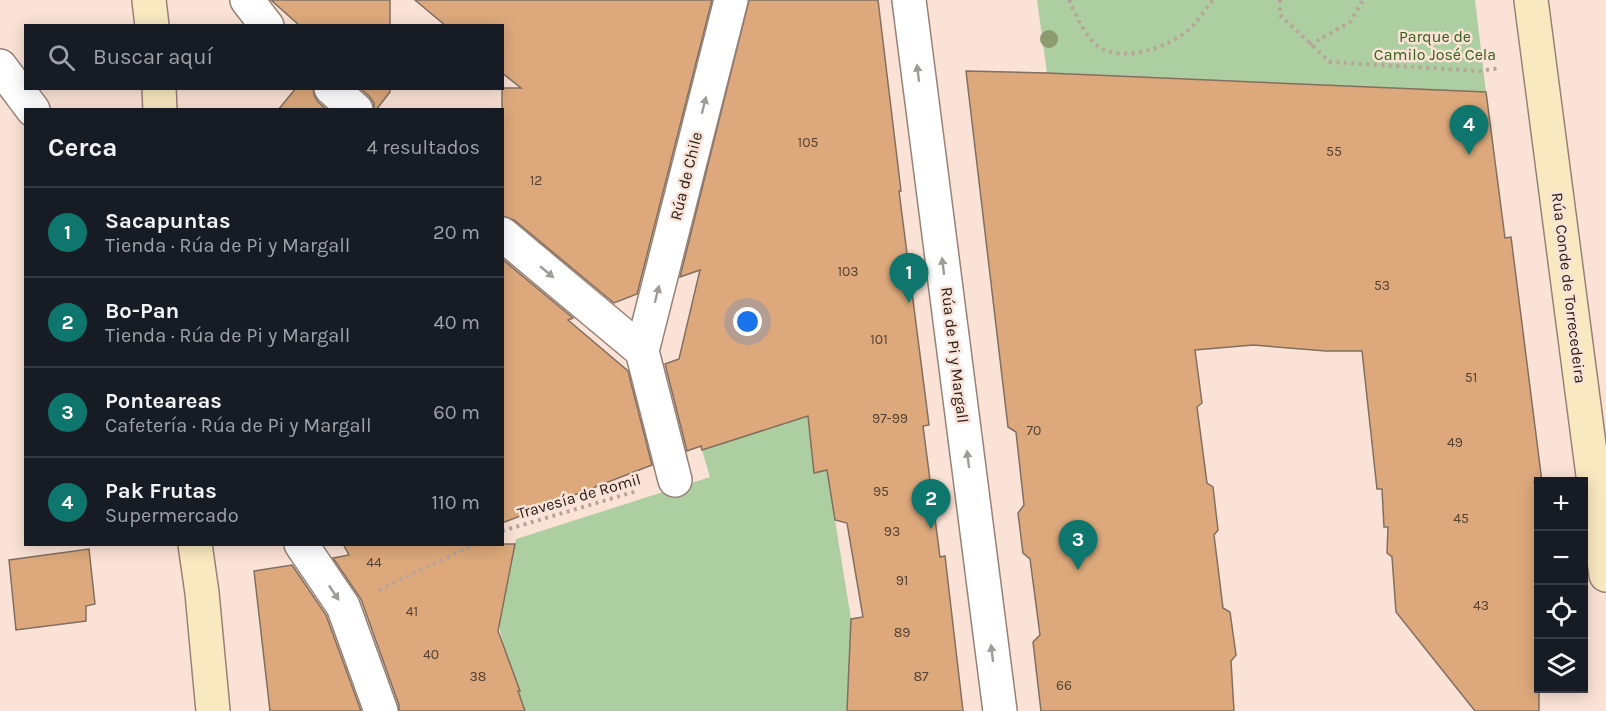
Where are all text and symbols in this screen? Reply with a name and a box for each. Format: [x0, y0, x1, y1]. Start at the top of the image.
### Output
search box [24, 24, 504, 90]
park label: Parque de Camilo José Cela [1374, 27, 1496, 64]
icon: search [45, 41, 78, 74]
text: Buscar aquí [93, 44, 213, 70]
one-way arrow [914, 63, 923, 82]
one-way arrow [700, 96, 710, 114]
pin: 4 [1450, 106, 1488, 155]
street label: Rúa de Chile [666, 130, 706, 222]
text: Cerca [48, 132, 117, 163]
house number: 105 [798, 134, 819, 151]
text: 4 resultados [367, 136, 480, 159]
house number: 55 [1326, 143, 1342, 160]
house number: 12 [530, 172, 542, 189]
street label: Rúa Conde de Torrecedeira [1548, 192, 1590, 384]
text: Sacapuntas [105, 208, 231, 234]
text: 1 [64, 221, 71, 244]
text: 20 m [433, 221, 480, 244]
text: Tienda · Rúa de Pi y Margall [105, 234, 350, 257]
pin: 1 [890, 254, 928, 303]
one-way arrow [938, 256, 948, 275]
house number: 103 [837, 263, 859, 280]
one-way arrow [539, 265, 555, 278]
house number: 53 [1374, 277, 1390, 294]
one-way arrow [652, 285, 662, 303]
street label: Rúa de Pi y Margall [937, 286, 973, 424]
text: Bo-Pan [105, 298, 179, 324]
your location [733, 307, 762, 336]
text: 2 [61, 311, 74, 334]
text: 40 m [434, 311, 480, 334]
text: Tienda · Rúa de Pi y Margall [105, 324, 350, 347]
house number: 101 [870, 331, 888, 348]
house number: 51 [1465, 369, 1477, 386]
text: Ponteareas [105, 388, 222, 414]
text: 3 [61, 401, 74, 424]
text: 60 m [433, 401, 480, 424]
house number: 97-99 [872, 410, 908, 427]
text: Cafetería · Rúa de Pi y Margall [105, 414, 372, 437]
house number: 70 [1027, 422, 1041, 439]
house number: 49 [1447, 434, 1463, 451]
one-way arrow [963, 450, 973, 469]
street label: Travesía de Romil [515, 469, 643, 523]
map controls [1534, 477, 1588, 693]
button: + [1534, 477, 1588, 531]
text: Pak Frutas [105, 478, 217, 504]
pin: 2 [912, 480, 950, 529]
house number: 95 [873, 483, 889, 500]
text: 4 [62, 491, 73, 514]
text: 110 m [431, 491, 480, 514]
text: Supermercado [105, 504, 239, 527]
house number: 45 [1453, 510, 1469, 527]
pin: 3 [1058, 520, 1098, 570]
house number: 93 [884, 523, 900, 540]
button: − [1534, 531, 1588, 585]
house number: 44 [366, 554, 382, 571]
house number: 91 [896, 572, 908, 589]
one-way arrow [328, 585, 339, 601]
button: locate [1534, 585, 1588, 639]
house number: 43 [1473, 597, 1489, 614]
house number: 41 [406, 603, 418, 620]
house number: 89 [894, 624, 910, 641]
button: layers [1534, 639, 1588, 693]
one-way arrow [988, 643, 997, 662]
house number: 40 [423, 646, 439, 663]
house number: 38 [470, 668, 486, 685]
house number: 87 [913, 668, 929, 685]
house number: 66 [1056, 677, 1072, 694]

